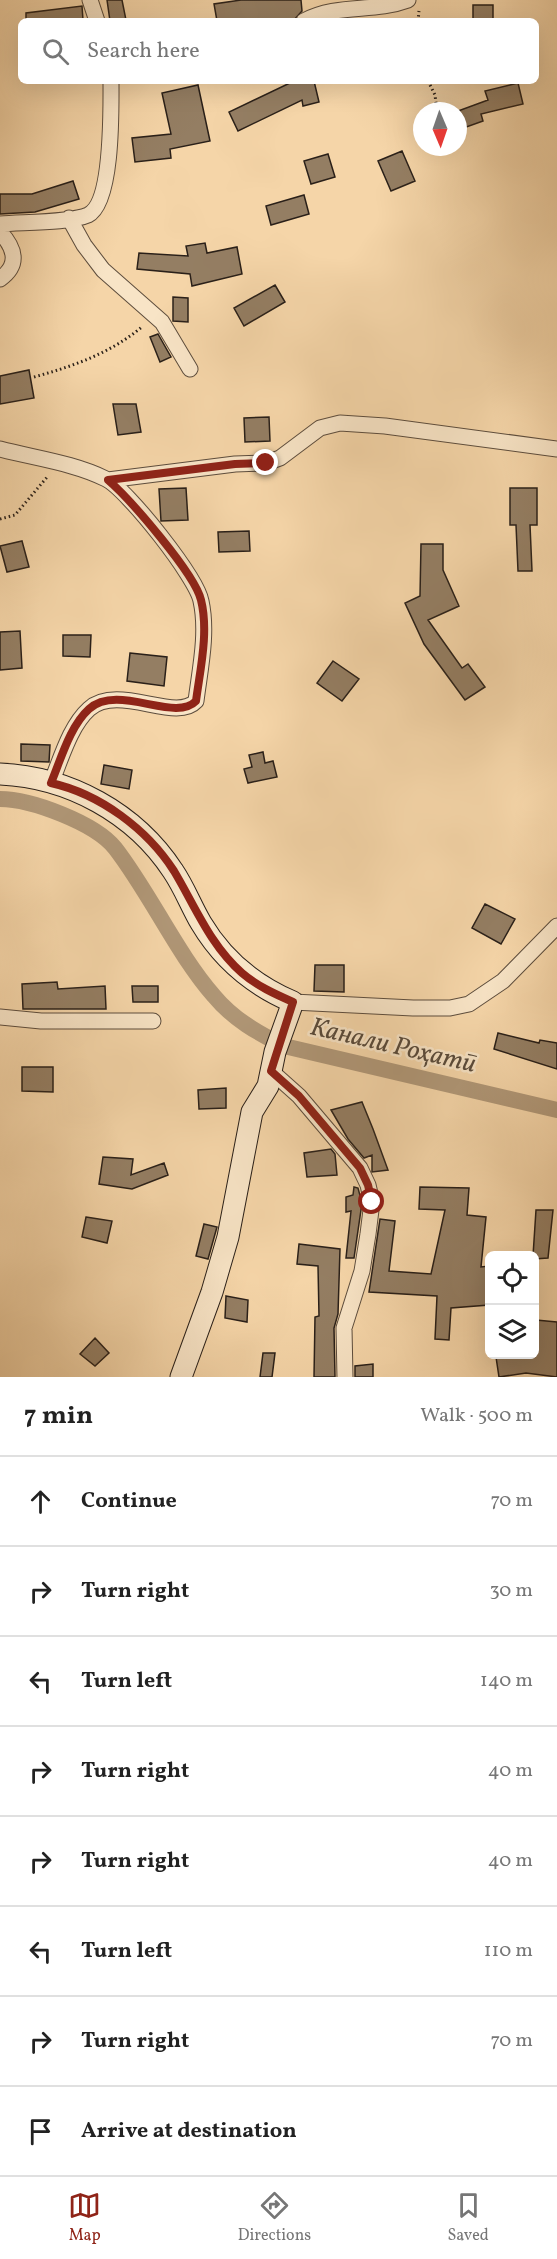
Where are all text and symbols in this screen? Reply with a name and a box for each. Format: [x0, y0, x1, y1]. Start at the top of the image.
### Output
search box [18, 18, 539, 84]
icon: search [39, 35, 72, 68]
text: Search here [87, 36, 200, 67]
north arrow [413, 102, 467, 156]
route end [252, 449, 278, 475]
water label: Канали Роҳатӣ [306, 1009, 480, 1083]
route start [358, 1188, 384, 1214]
map controls [485, 1251, 539, 1359]
button: locate [485, 1251, 539, 1305]
button: layers [485, 1305, 539, 1359]
text: 7 min [24, 1398, 93, 1434]
text: Walk · 500 m [420, 1402, 533, 1430]
icon: ahead [24, 1485, 57, 1518]
text: Continue [81, 1486, 177, 1517]
text: 70 m [490, 1487, 533, 1515]
icon: right [24, 1575, 57, 1608]
text: Turn right [81, 1576, 189, 1607]
text: 30 m [489, 1577, 533, 1605]
icon: left [24, 1665, 57, 1698]
text: Turn left [81, 1666, 172, 1697]
text: 140 m [480, 1667, 533, 1695]
icon: right [24, 1755, 57, 1788]
text: Turn right [81, 1756, 189, 1787]
text: 40 m [488, 1757, 533, 1785]
icon: right [24, 1845, 57, 1878]
text: Turn right [81, 1846, 189, 1877]
text: 40 m [488, 1847, 533, 1875]
icon: left [24, 1935, 57, 1968]
text: Turn left [81, 1936, 172, 1967]
text: 110 m [484, 1937, 533, 1965]
icon: right [24, 2025, 57, 2058]
text: Turn right [81, 2026, 189, 2057]
text: 70 m [490, 2027, 533, 2055]
icon: arrive [24, 2115, 57, 2148]
text: Arrive at destination [81, 2116, 297, 2147]
tab: Map [68, 2189, 101, 2247]
tab: Directions [238, 2189, 311, 2247]
tab: Saved [448, 2189, 489, 2247]

